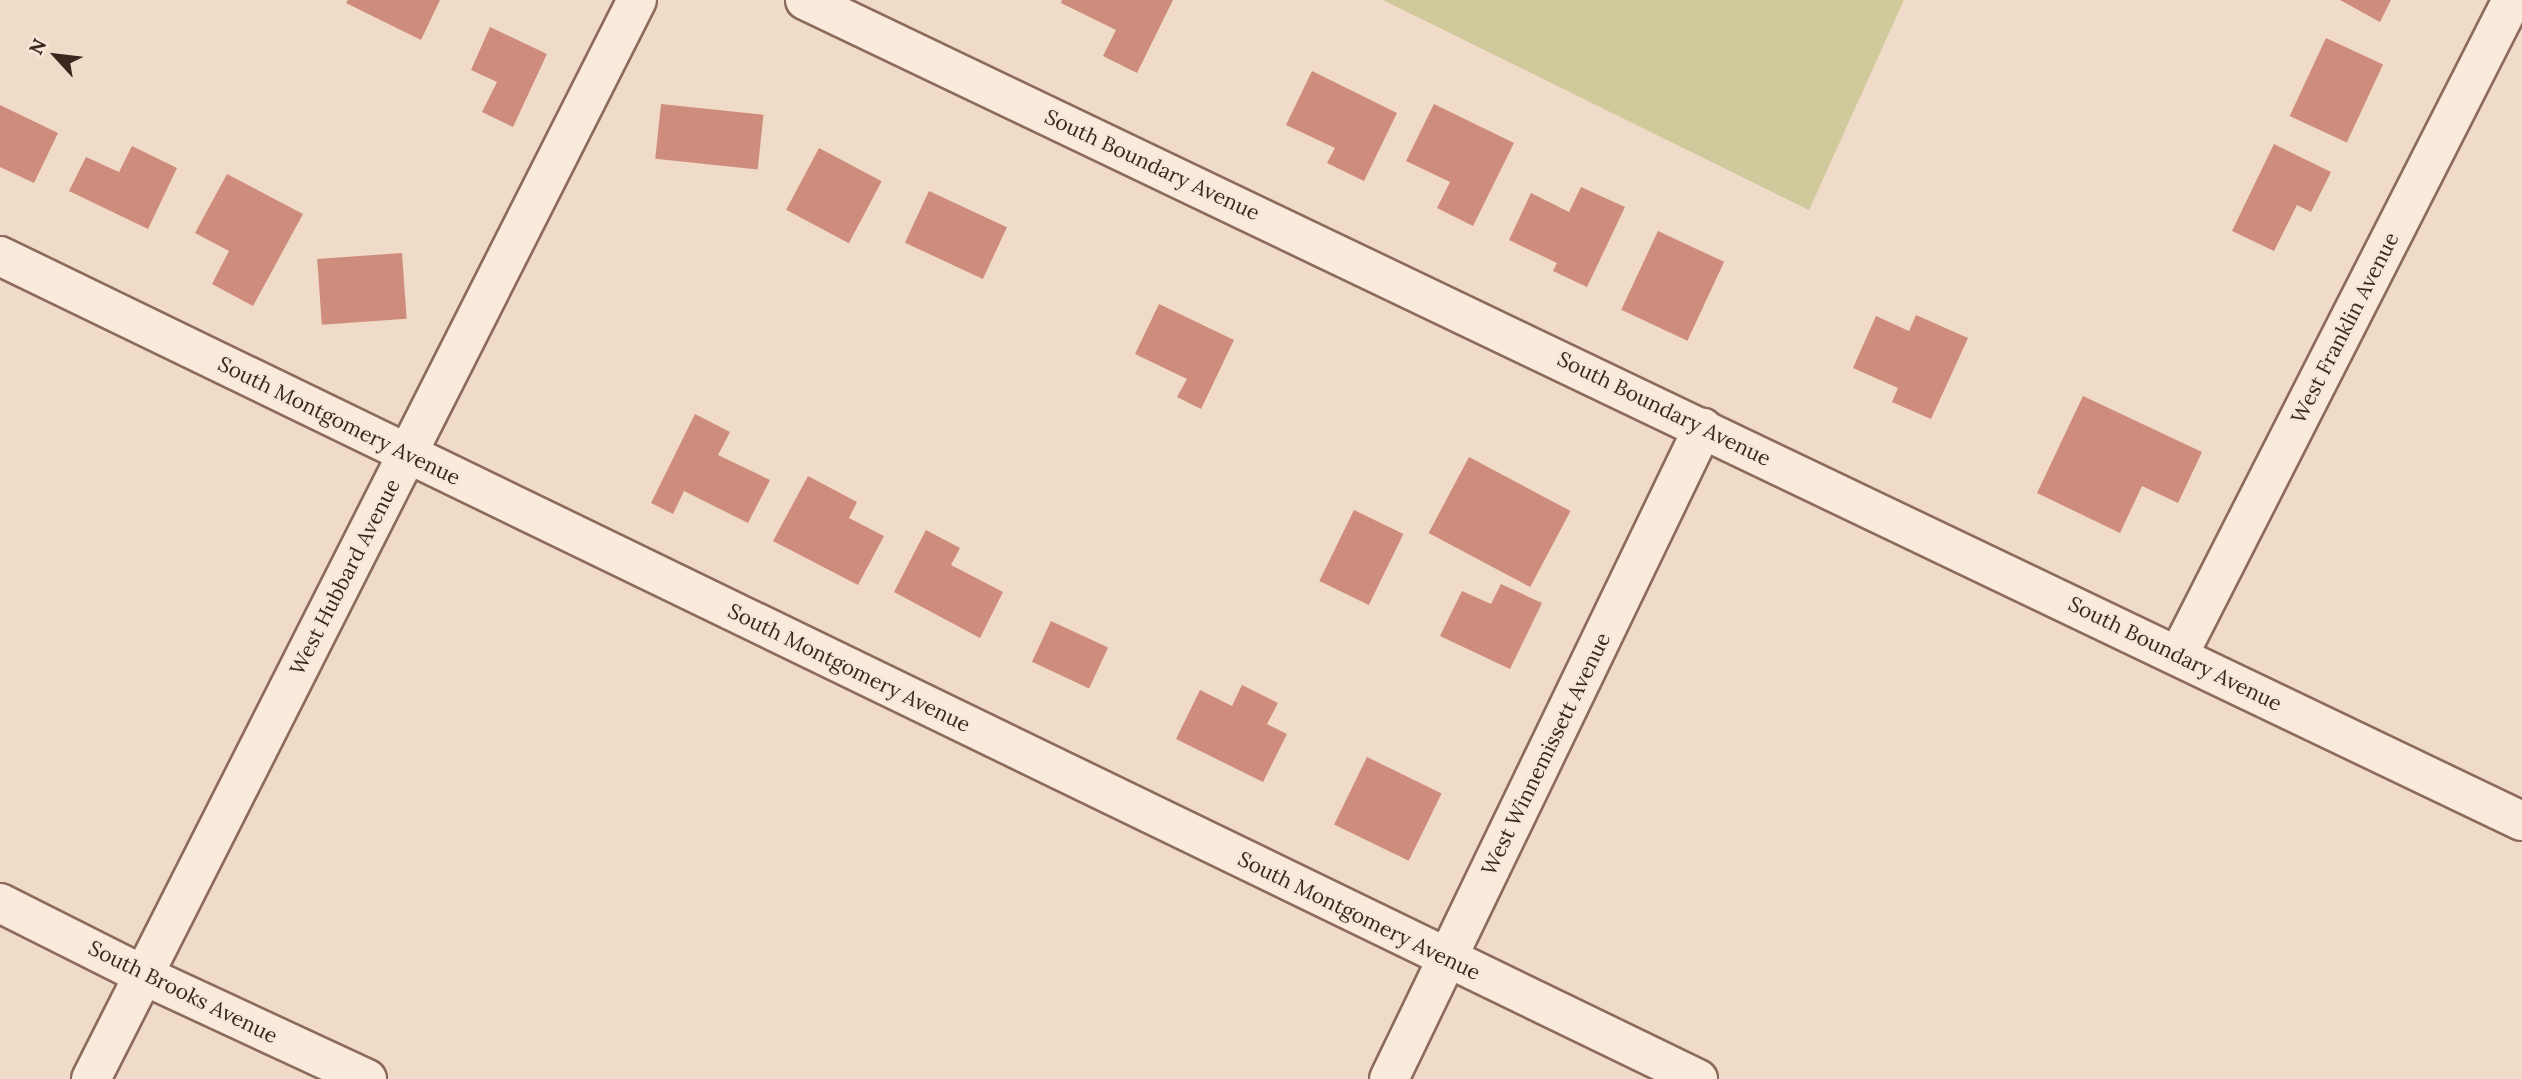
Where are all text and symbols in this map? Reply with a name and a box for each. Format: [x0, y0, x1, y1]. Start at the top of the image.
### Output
north arrow [21, 21, 91, 91]
text: N [23, 34, 51, 58]
street label: South Boundary Avenue [1040, 104, 1264, 226]
street label: West Franklin Avenue [2286, 228, 2404, 428]
street label: South Boundary Avenue [1553, 346, 1775, 472]
street label: South Montgomery Avenue [214, 351, 464, 491]
street label: West Hubbard Avenue [285, 475, 405, 679]
street label: South Boundary Avenue [2064, 591, 2286, 717]
street label: South Montgomery Avenue [724, 598, 974, 738]
street label: West Winnemissett Avenue [1476, 629, 1616, 879]
street label: South Montgomery Avenue [1234, 846, 1484, 986]
street label: South Brooks Avenue [84, 935, 282, 1049]

